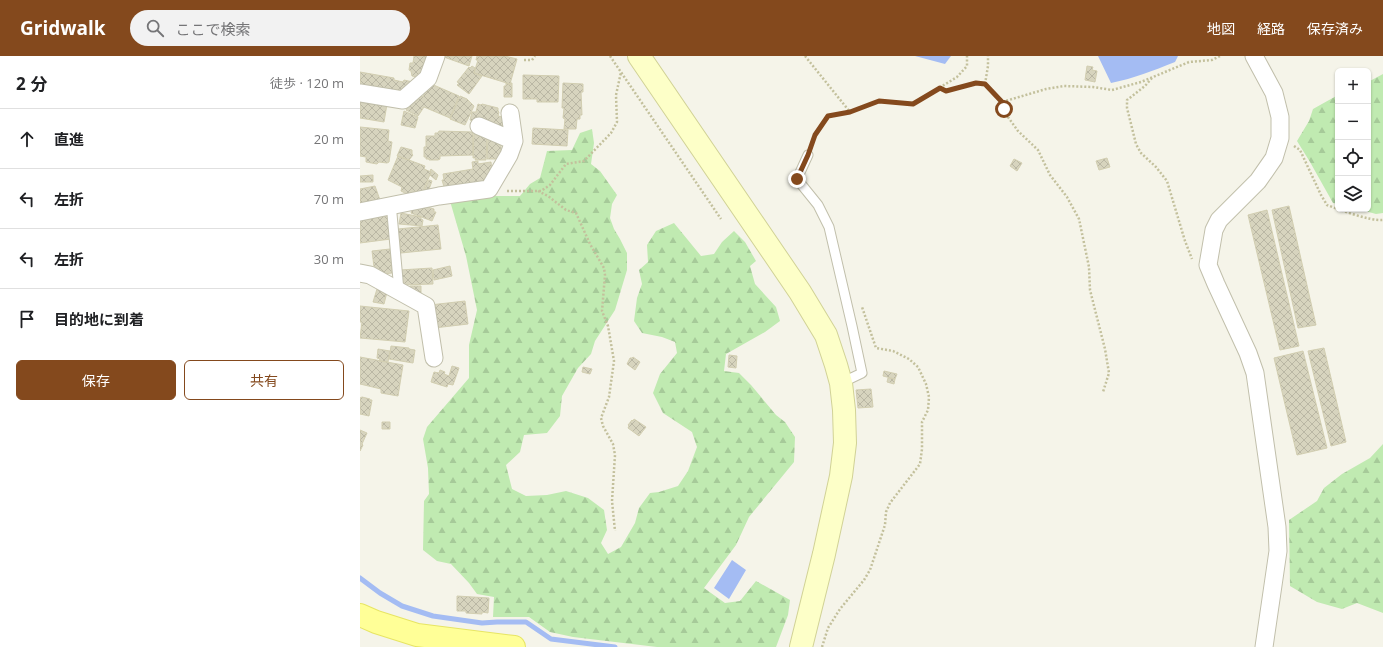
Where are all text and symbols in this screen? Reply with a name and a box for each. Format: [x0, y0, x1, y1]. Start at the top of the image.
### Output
search box [130, 10, 410, 46]
text: Gridwalk [20, 15, 106, 41]
icon: search [144, 17, 166, 39]
text: ここで検索 [176, 19, 251, 39]
text: 地図 [1207, 19, 1235, 38]
text: 経路 [1257, 19, 1285, 38]
text: 保存済み [1307, 19, 1363, 38]
map controls [1335, 68, 1371, 212]
button: + [1335, 68, 1371, 104]
text: 2 分 [16, 72, 47, 95]
text: 徒歩 · 120 m [270, 74, 344, 92]
route start [995, 100, 1013, 118]
button: − [1335, 104, 1371, 140]
icon: ahead [16, 128, 38, 150]
text: 直進 [54, 129, 84, 149]
text: 20 m [314, 130, 344, 148]
button: locate [1335, 140, 1371, 176]
route end [788, 170, 806, 188]
button: layers [1335, 176, 1371, 212]
icon: left [16, 188, 38, 210]
text: 左折 [54, 189, 84, 209]
text: 70 m [314, 190, 344, 208]
icon: left [16, 248, 38, 270]
text: 左折 [54, 249, 84, 269]
text: 30 m [314, 250, 344, 268]
icon: arrive [16, 308, 38, 330]
text: 目的地に到着 [54, 309, 144, 329]
button: 保存 [16, 360, 176, 400]
button: 共有 [184, 360, 344, 400]

